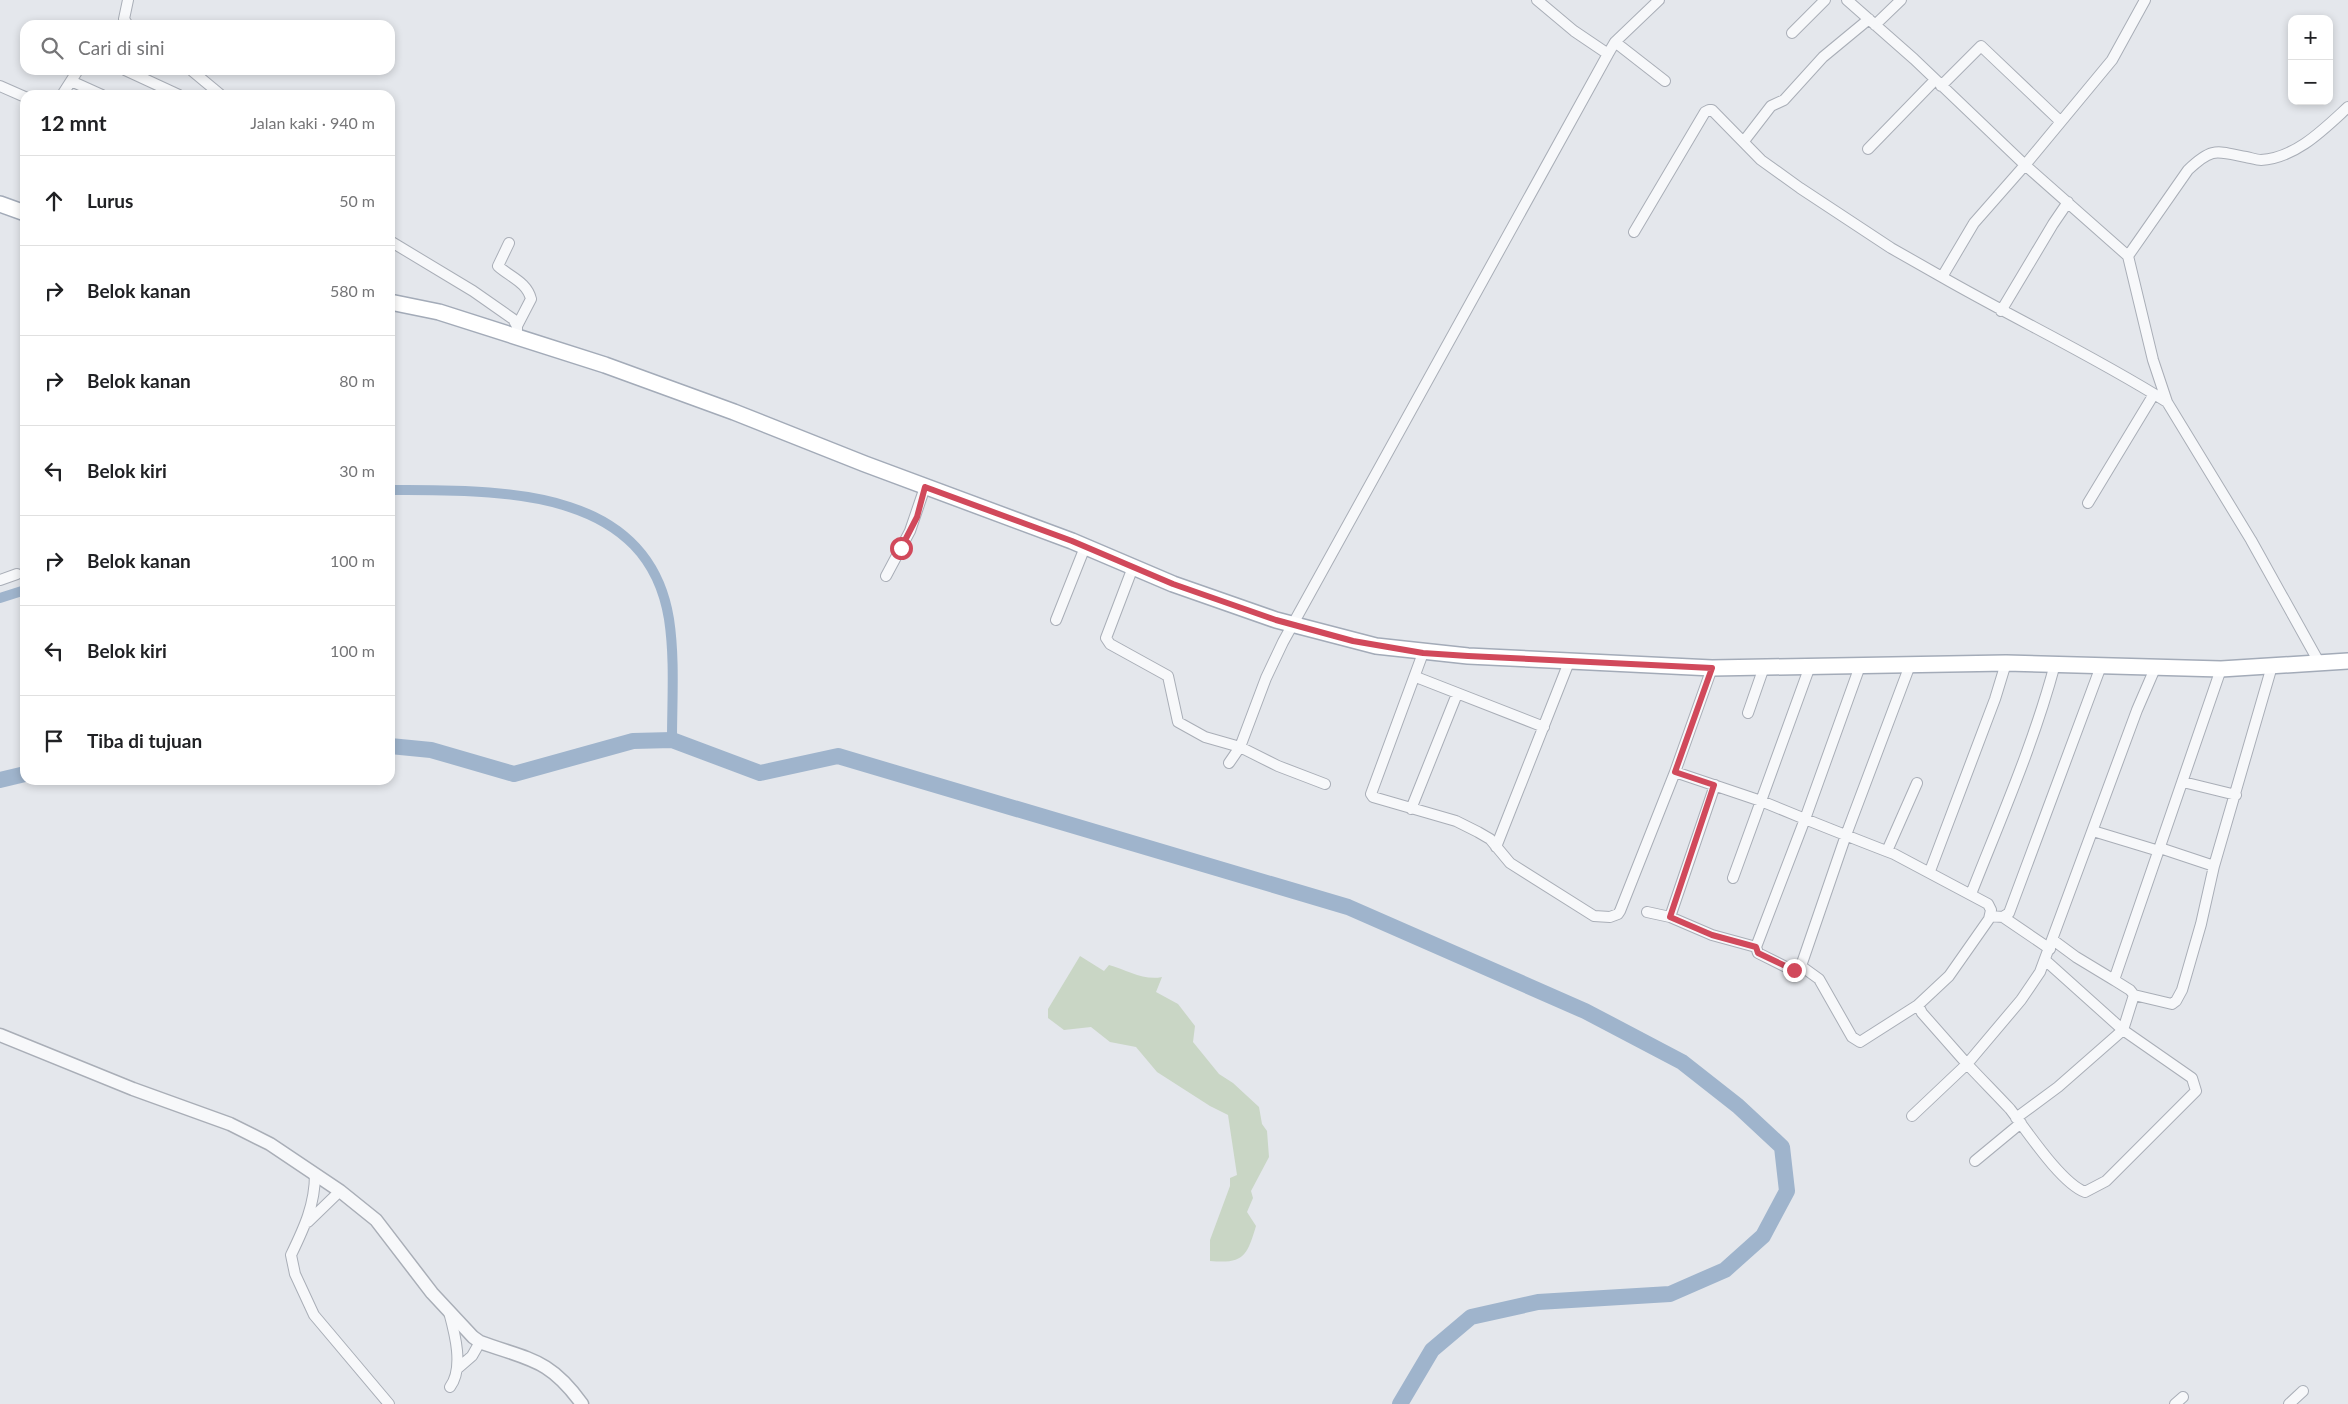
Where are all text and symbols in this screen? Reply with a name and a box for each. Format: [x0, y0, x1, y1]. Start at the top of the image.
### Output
map controls [2288, 15, 2333, 105]
button: + [2288, 15, 2333, 60]
search box [20, 20, 395, 75]
icon: search [38, 34, 66, 62]
text: Cari di sini [78, 36, 165, 59]
button: − [2288, 60, 2333, 105]
text: 12 mnt [40, 110, 107, 135]
text: Jalan kaki · 940 m [250, 113, 375, 132]
icon: ahead [40, 187, 68, 215]
text: Lurus [87, 189, 133, 212]
text: 50 m [339, 191, 375, 210]
icon: right [40, 277, 68, 305]
text: Belok kanan [87, 279, 191, 302]
text: 580 m [330, 281, 375, 300]
icon: right [40, 367, 68, 395]
text: Belok kanan [87, 369, 191, 392]
text: 80 m [339, 371, 375, 390]
icon: left [40, 457, 68, 485]
text: Belok kiri [87, 459, 167, 482]
text: 30 m [339, 461, 375, 480]
route start [890, 537, 913, 560]
icon: right [40, 547, 68, 575]
text: Belok kanan [87, 549, 191, 572]
text: 100 m [330, 551, 375, 570]
icon: left [40, 637, 68, 665]
text: Belok kiri [87, 639, 167, 662]
text: 100 m [330, 641, 375, 660]
icon: arrive [40, 727, 68, 755]
text: Tiba di tujuan [87, 729, 202, 752]
route end [1783, 959, 1806, 982]

